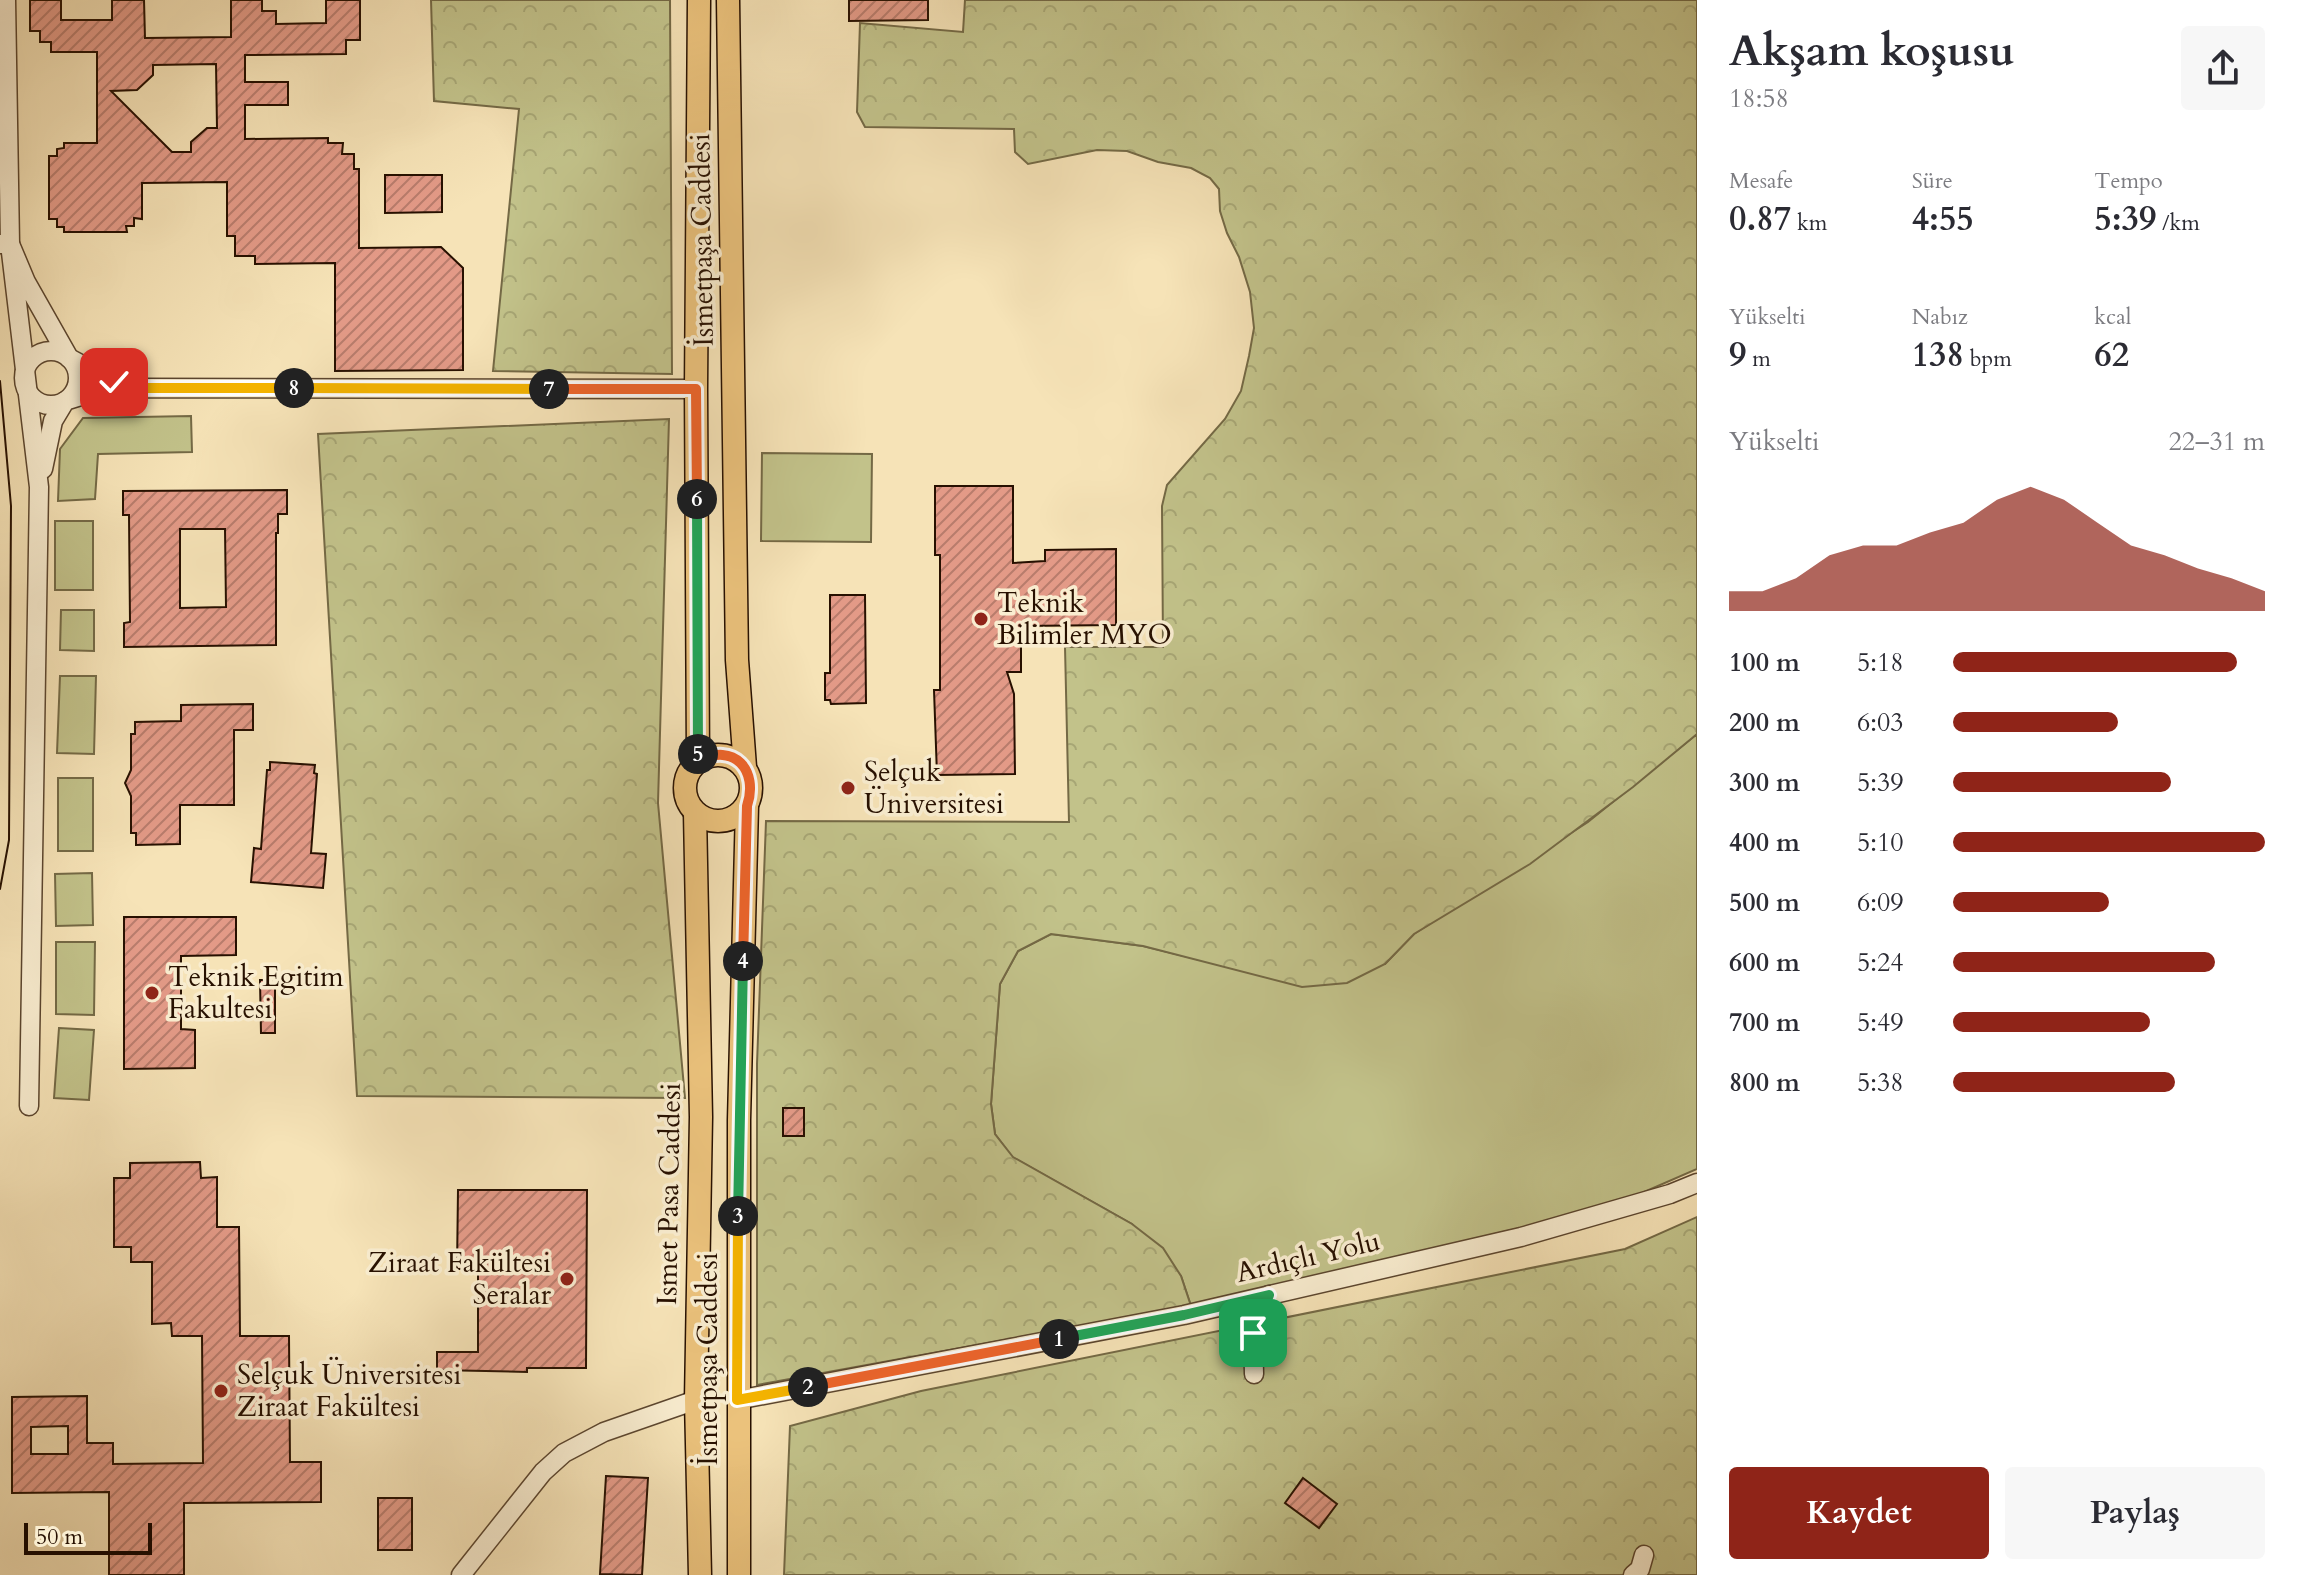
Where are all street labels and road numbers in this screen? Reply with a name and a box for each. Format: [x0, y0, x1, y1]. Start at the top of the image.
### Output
street label: İsmetpaşa Caddesi [681, 133, 723, 347]
street label: Ismet Pasa Caddesi [648, 1082, 690, 1306]
street label: Ardıçlı Yolu [1232, 1222, 1384, 1292]
street label: İsmetpaşa Caddesi [689, 1252, 727, 1466]

